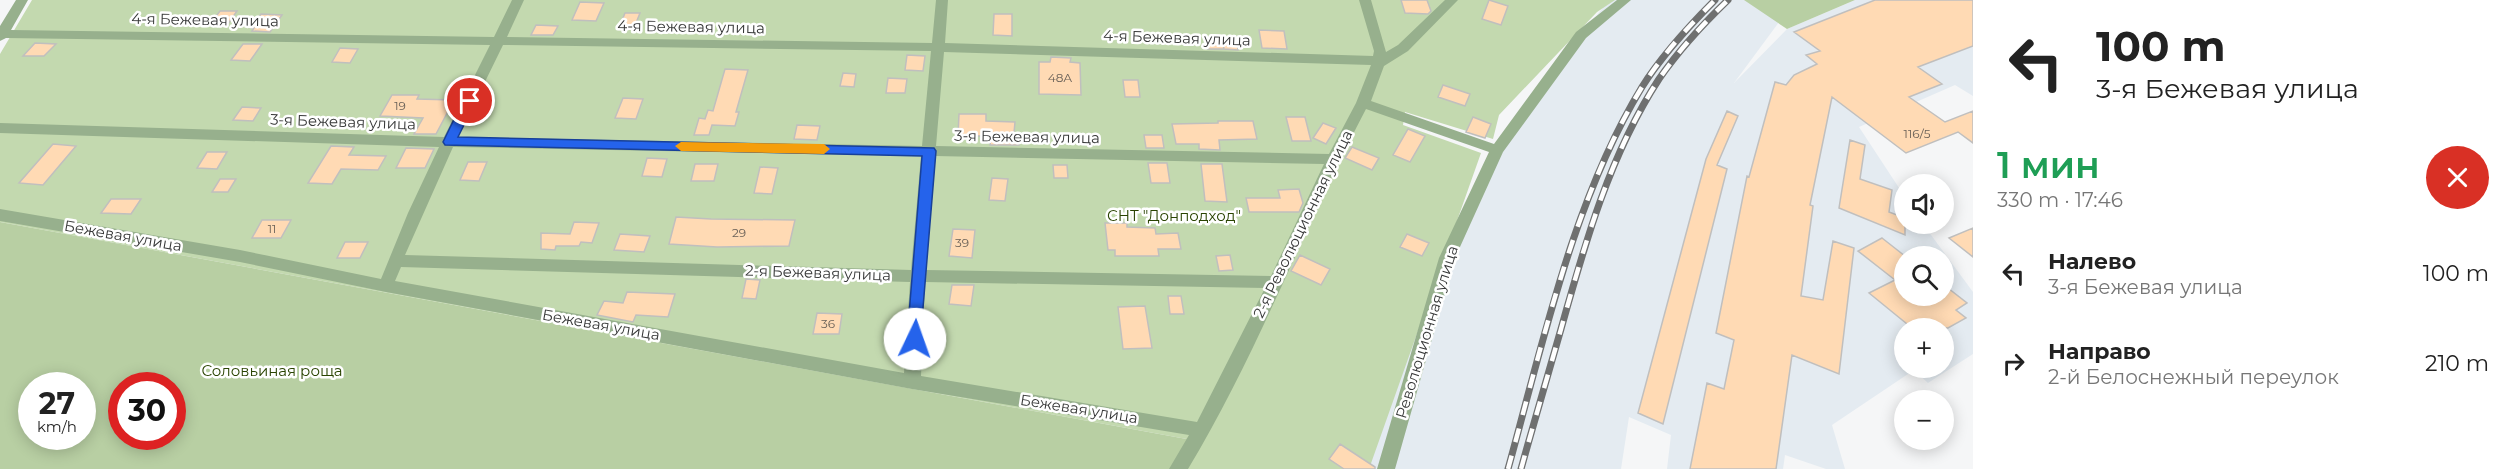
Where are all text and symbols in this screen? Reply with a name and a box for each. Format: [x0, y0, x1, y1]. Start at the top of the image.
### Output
street label: 4-я Бежевая улица [131, 9, 279, 30]
street label: 4-я Бежевая улица [617, 16, 765, 37]
text: 100 m [2096, 20, 2225, 72]
icon: left [1997, 24, 2075, 102]
street label: 4-я Бежевая улица [1103, 25, 1251, 50]
house number: 48А [1048, 70, 1072, 85]
text: 3-я Бежевая улица [2096, 72, 2359, 105]
pin [444, 75, 495, 126]
icon: arrive [453, 84, 486, 117]
house number: 19 [394, 98, 406, 113]
street label: 3-я Бежевая улица [270, 109, 416, 134]
street label: 3-я Бежевая улица [954, 126, 1100, 147]
house number: 116/5 [1904, 126, 1931, 141]
street label: 2-я Революционная улица [1249, 127, 1356, 321]
text: 1 мин [1997, 143, 2100, 187]
button: close [2426, 146, 2489, 209]
map controls [1894, 174, 1954, 450]
button: sound [1894, 174, 1954, 234]
text: 330 m · 17:46 [1997, 188, 2123, 212]
park label: СНТ "Донподход" [1107, 206, 1241, 225]
street label: Бежевая улица [63, 216, 183, 255]
house number: 11 [268, 221, 276, 236]
house number: 29 [732, 225, 746, 240]
house number: 39 [955, 235, 969, 250]
street label: Революционная улица [1391, 243, 1462, 421]
button: search [1894, 246, 1954, 306]
text: Налево [2048, 248, 2136, 275]
icon: left [1997, 257, 2030, 290]
street label: 2-я Бежевая улица [745, 260, 891, 285]
text: 100 m [2423, 260, 2489, 287]
text: 3-я Бежевая улица [2048, 275, 2243, 299]
street label: Бежевая улица [541, 305, 661, 344]
position arrow [883, 307, 947, 371]
house number: 36 [821, 316, 835, 331]
button: + [1894, 318, 1954, 378]
text: Направо [2048, 338, 2151, 365]
icon: right [1997, 347, 2030, 380]
text: 210 m [2425, 350, 2489, 377]
park label: Соловьиная роща [201, 361, 343, 380]
text: 2-й Белоснежный переулок [2048, 365, 2339, 389]
speed limit sign: 30 [108, 372, 186, 450]
text: 27 [39, 385, 75, 422]
street label: Бежевая улица [1019, 390, 1139, 427]
button: − [1894, 390, 1954, 450]
text: km/h [37, 417, 77, 436]

